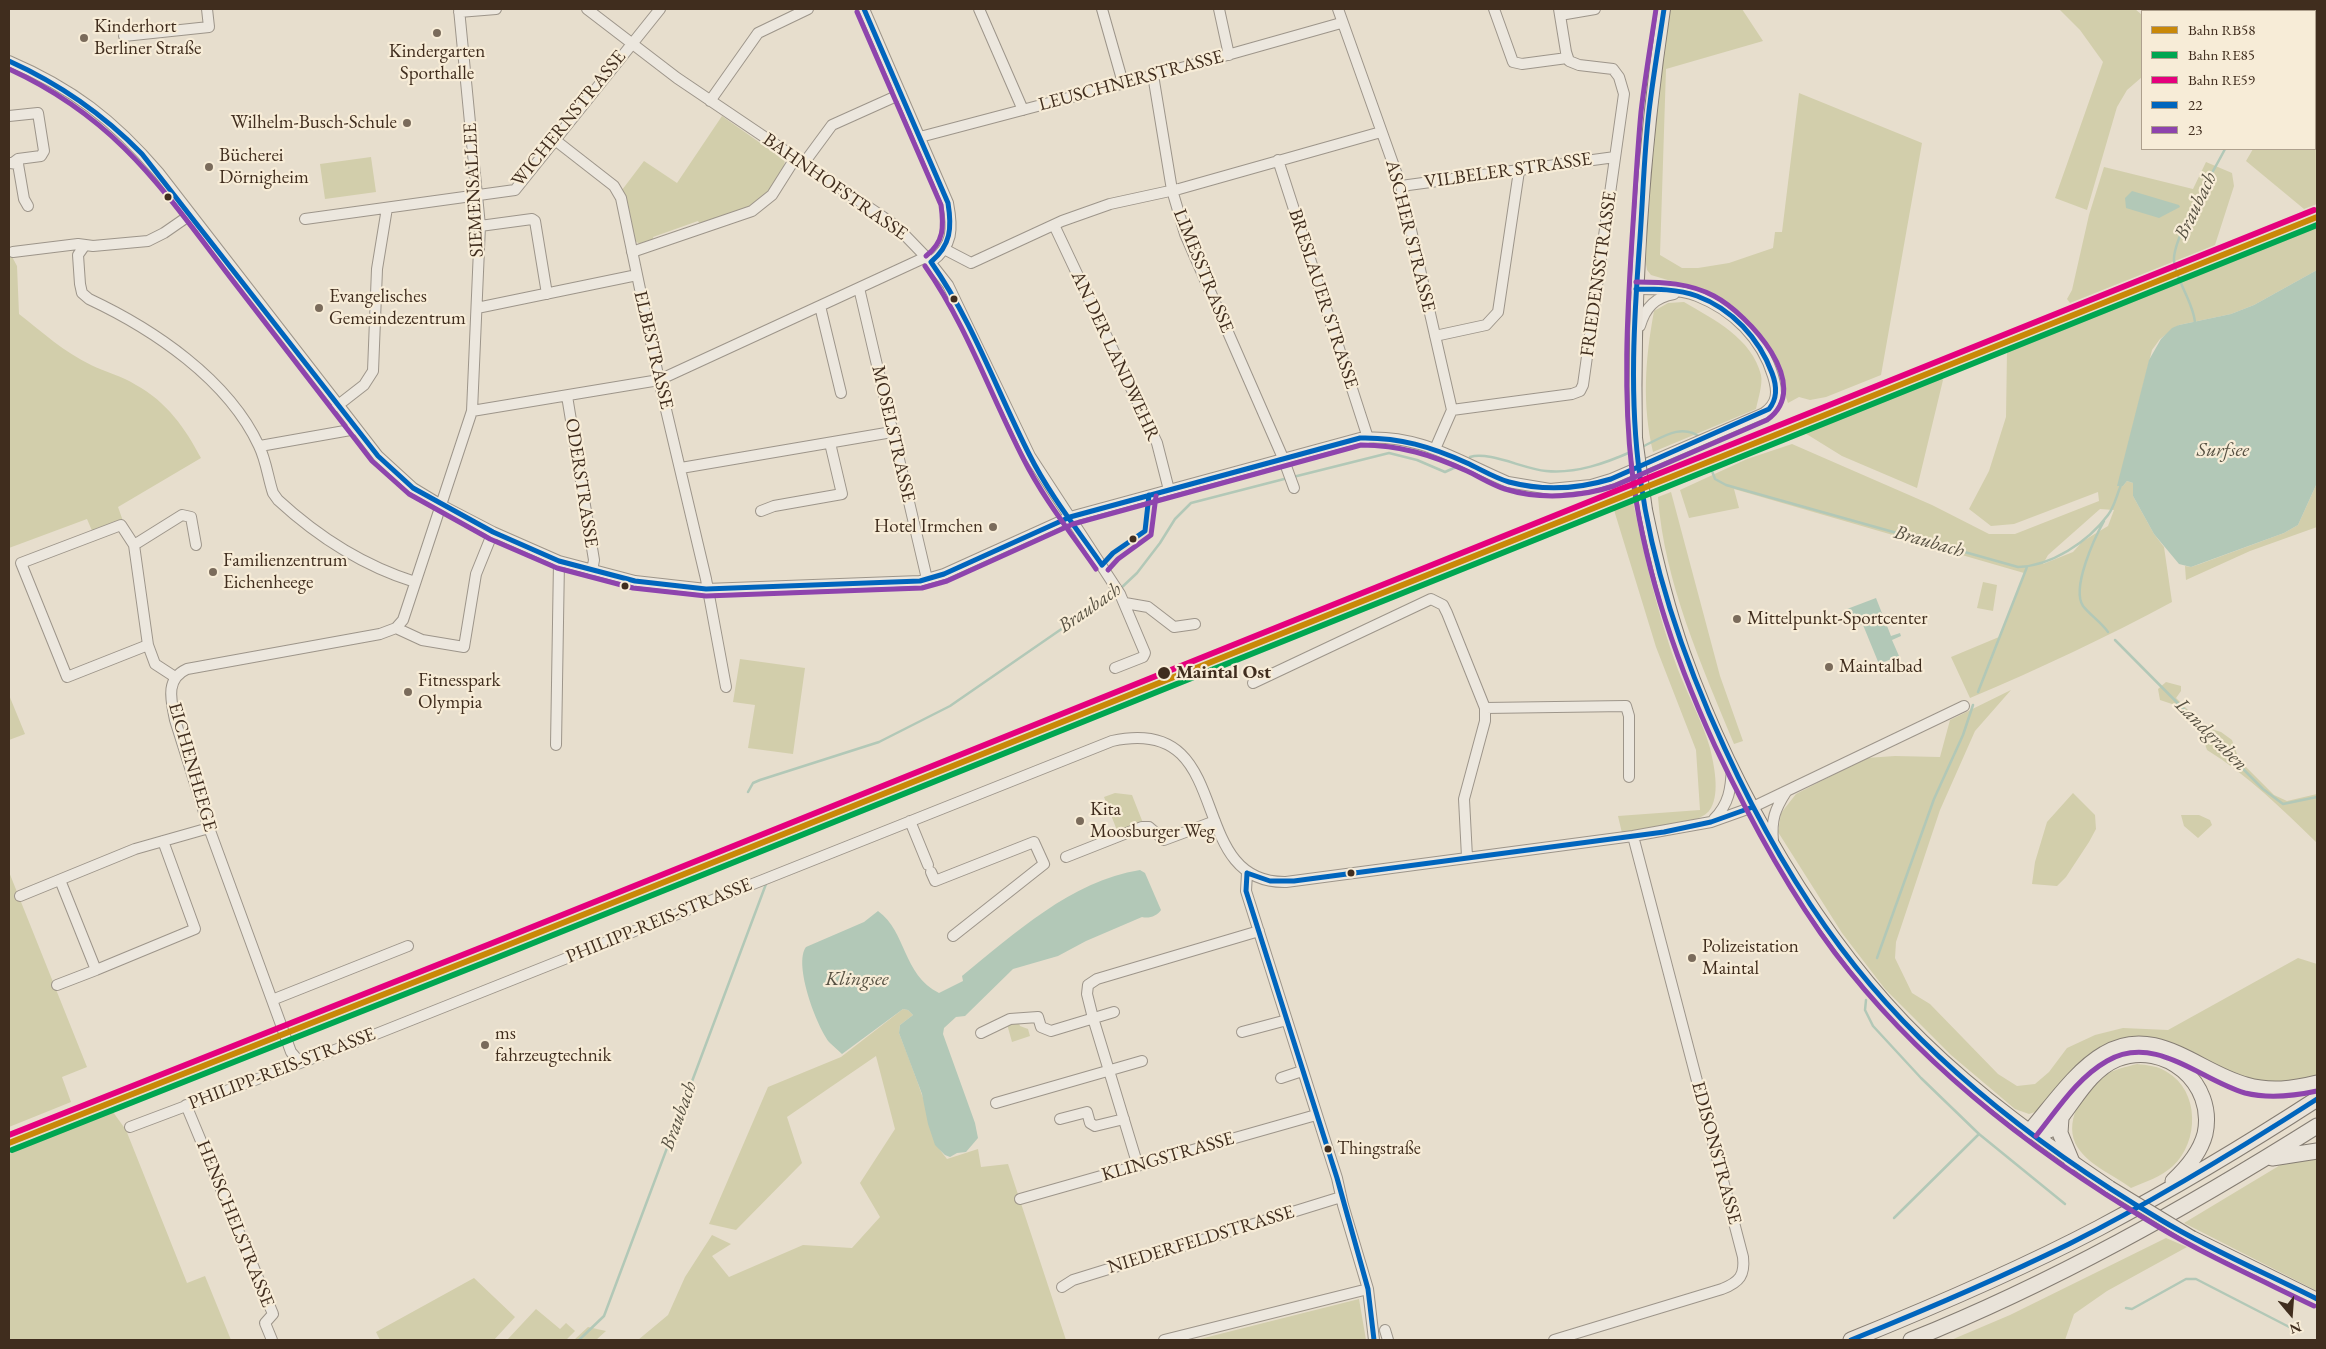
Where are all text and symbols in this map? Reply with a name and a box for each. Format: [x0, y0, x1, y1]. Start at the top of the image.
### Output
legend [2141, 10, 2316, 150]
place label: Kinderhort Berliner Straße [94, 16, 201, 60]
text: Bahn RB58 [2188, 20, 2255, 39]
marker: Kindergarten Sporthalle [431, 27, 443, 39]
marker: Kinderhort Berliner Straße [78, 32, 90, 44]
place label: Kindergarten Sporthalle [389, 41, 485, 85]
street label: LEUSCHNERSTRASSE [1036, 45, 1226, 117]
text: Bahn RE85 [2188, 45, 2255, 64]
street label: WICHERNSTRASSE [507, 46, 631, 192]
text: Bahn RE59 [2188, 70, 2255, 89]
text: 22 [2188, 95, 2202, 114]
place label: Wilhelm-Busch-Schule [231, 112, 397, 134]
marker: Wilhelm-Busch-Schule [401, 117, 413, 129]
text: 23 [2188, 120, 2202, 139]
street label: SIEMENSALLEE [459, 122, 489, 258]
street label: BAHNHOFSTRASSE [758, 128, 912, 246]
place label: Bücherei Dörnigheim [219, 145, 309, 189]
street label: VILBELER STRASSE [1423, 148, 1593, 194]
street label: ASCHER STRASSE [1380, 157, 1440, 315]
marker: Bücherei Dörnigheim [203, 161, 215, 173]
water label: Braubach [2169, 168, 2223, 244]
street label: FRIEDENSSTRASSE [1576, 190, 1622, 358]
unlabelled marker [163, 192, 173, 202]
street label: LIMESSTRASSE [1168, 206, 1238, 336]
street label: BRESLAUER STRASSE [1283, 206, 1363, 392]
street label: AN DER LANDWEHR [1066, 268, 1164, 444]
place label: Evangelisches Gemeindezentrum [329, 286, 466, 330]
street label: ELBESTRASSE [628, 288, 678, 412]
unlabelled marker [949, 294, 959, 304]
marker: Evangelisches Gemeindezentrum [313, 302, 325, 314]
street label: MOSELSTRASSE [866, 363, 920, 505]
street label: ODERSTRASSE [560, 417, 602, 549]
water label: Surfsee [2197, 439, 2249, 463]
place label: Hotel Irmchen [874, 516, 983, 538]
marker: Hotel Irmchen [987, 521, 999, 533]
water label: Braubach [1891, 521, 1967, 563]
unlabelled marker [1128, 534, 1138, 544]
place label: Familienzentrum Eichenheege [223, 550, 348, 594]
marker: Familienzentrum Eichenheege [207, 566, 219, 578]
water label: Braubach [1054, 578, 1126, 638]
unlabelled marker [620, 581, 630, 591]
place label: Mittelpunkt-Sportcenter [1747, 608, 1928, 630]
marker: Mittelpunkt-Sportcenter [1731, 613, 1743, 625]
place label: Maintalbad [1839, 656, 1923, 678]
marker: Maintalbad [1823, 661, 1835, 673]
place label: Maintal Ost [1176, 662, 1271, 684]
marker: Maintal Ost [1156, 665, 1172, 681]
place label: Fitnesspark Olympia [418, 670, 500, 714]
marker: Fitnesspark Olympia [402, 686, 414, 698]
water label: Landgraben [2170, 694, 2252, 776]
street label: EICHENHEEGE [163, 700, 221, 834]
place label: Kita Moosburger Weg [1090, 799, 1215, 843]
marker: Kita Moosburger Weg [1074, 815, 1086, 827]
unlabelled marker [1346, 868, 1356, 878]
street label: PHILIPP-REIS-STRASSE [563, 873, 755, 969]
place label: Polizeistation Maintal [1702, 936, 1799, 980]
marker: Polizeistation Maintal [1686, 952, 1698, 964]
water label: Klingsee [825, 968, 889, 992]
street label: PHILIPP-REIS-STRASSE [185, 1023, 379, 1115]
place label: ms fahrzeugtechnik [495, 1023, 611, 1067]
marker: ms fahrzeugtechnik [479, 1039, 491, 1051]
water label: Braubach [655, 1078, 703, 1154]
street label: EDISONSTRASSE [1686, 1079, 1746, 1227]
street label: KLINGSTRASSE [1099, 1127, 1237, 1187]
street label: HENSCHELSTRASSE [191, 1137, 279, 1311]
place label: Thingstraße [1337, 1138, 1421, 1160]
marker: Thingstraße [1323, 1144, 1333, 1154]
street label: NIEDERFELDSTRASSE [1105, 1201, 1297, 1279]
north arrow [2266, 1289, 2316, 1339]
text: N [2287, 1318, 2304, 1339]

